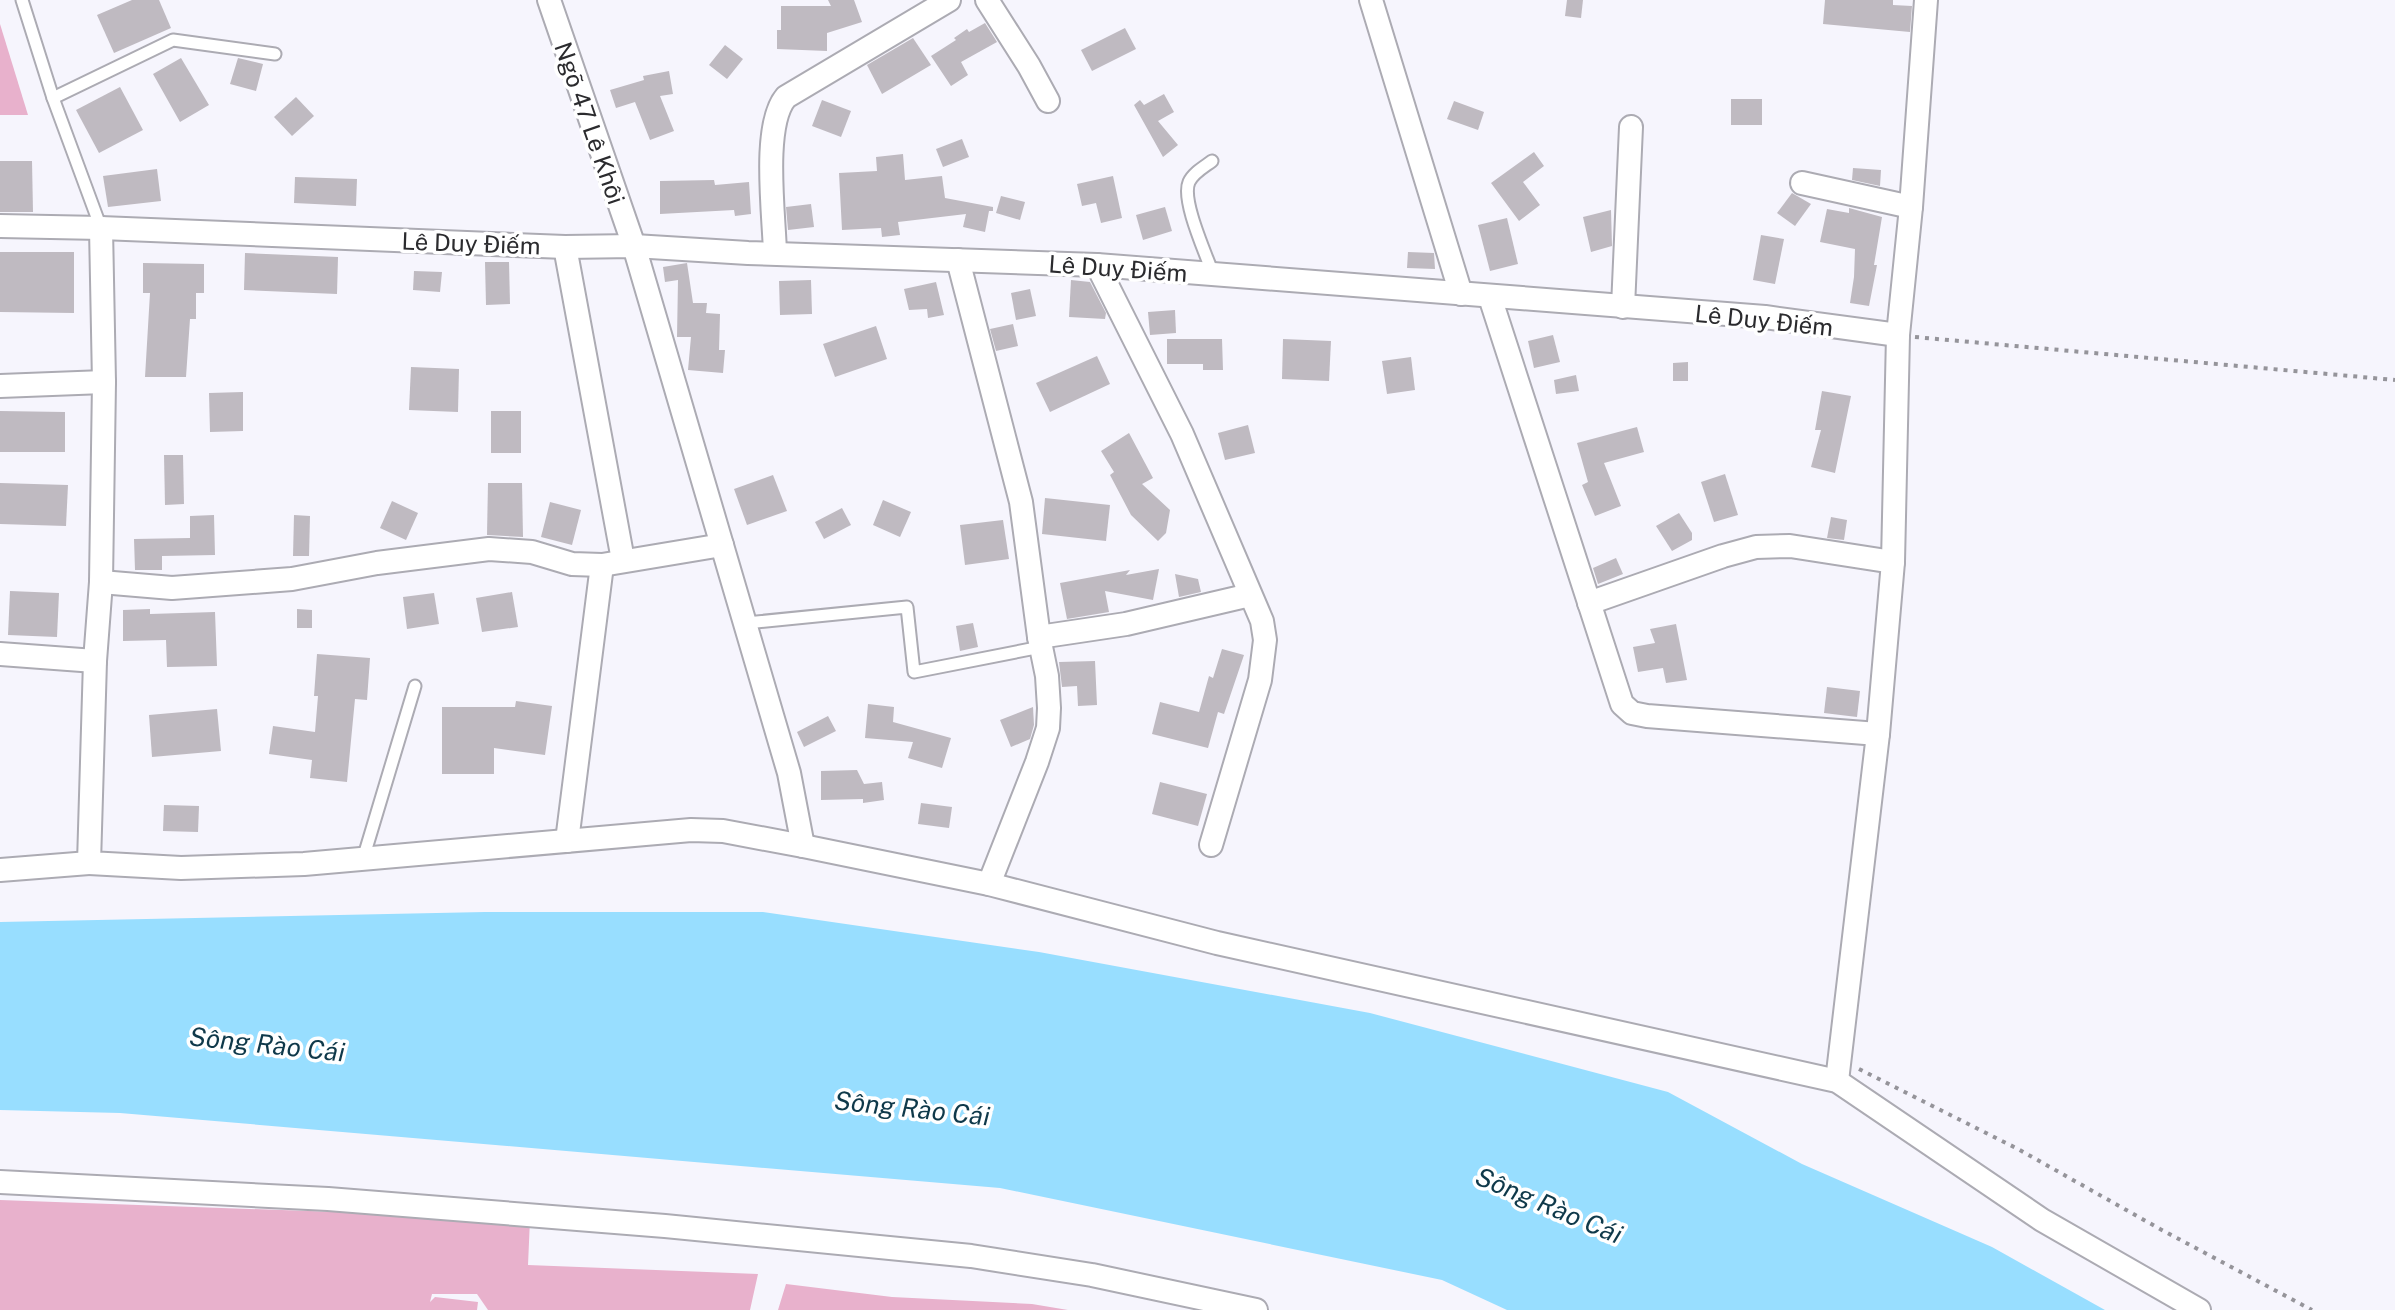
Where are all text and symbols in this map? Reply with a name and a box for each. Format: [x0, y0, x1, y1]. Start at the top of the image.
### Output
street label: Ngõ 47 Lê Khôi [549, 38, 631, 208]
street label: Lê Duy Điếm [401, 227, 541, 259]
street label: Lê Duy Điếm [1048, 249, 1188, 287]
street label: Lê Duy Điếm [1693, 299, 1835, 341]
water label: Sông Rào Cái [188, 1020, 347, 1068]
water label: Sông Rào Cái [833, 1084, 992, 1132]
water label: Sông Rào Cái [1471, 1160, 1628, 1250]

